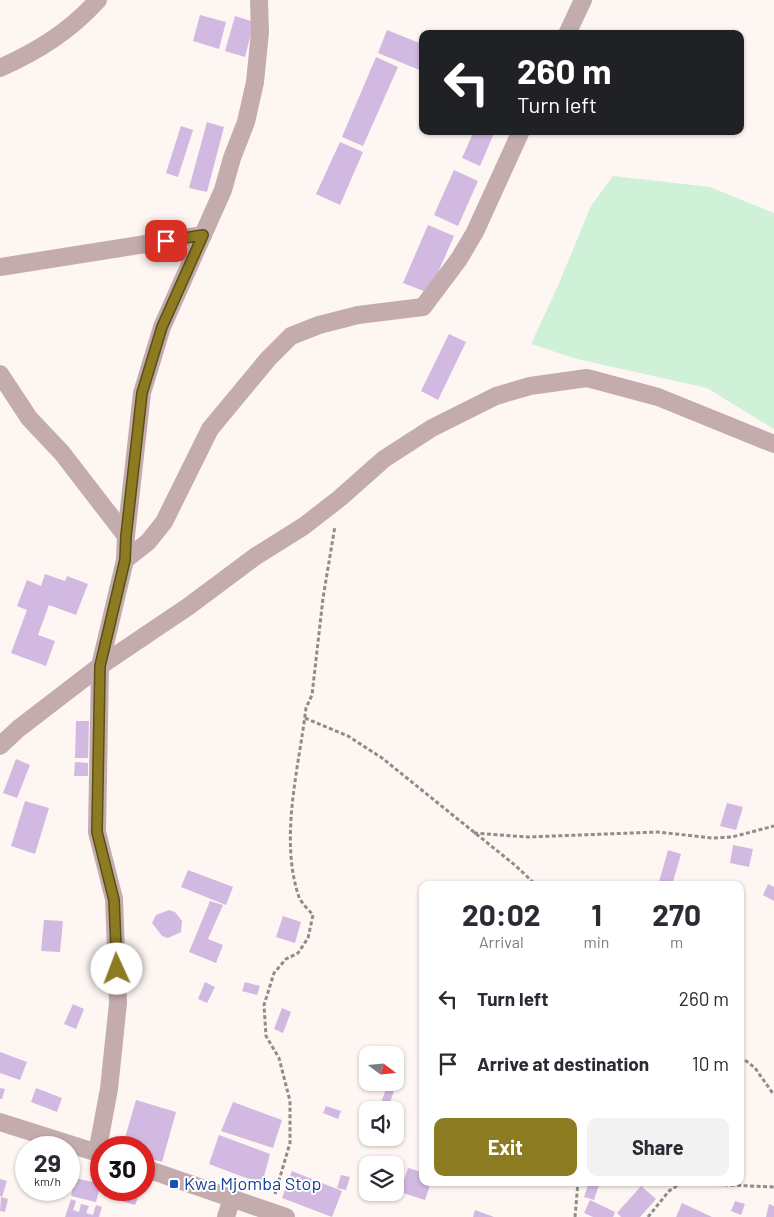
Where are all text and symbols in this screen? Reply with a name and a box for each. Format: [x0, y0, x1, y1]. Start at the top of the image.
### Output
text: 260 m [517, 49, 612, 91]
icon: left [434, 50, 499, 115]
text: Turn left [517, 91, 597, 117]
pin [145, 220, 187, 262]
icon: arrive [152, 227, 180, 255]
text: 20:02 [462, 896, 541, 932]
text: 1 [591, 896, 602, 932]
text: 270 [652, 896, 701, 932]
text: Arrival [479, 932, 524, 951]
text: min [583, 932, 609, 951]
text: m [670, 932, 683, 951]
position arrow [90, 942, 142, 994]
icon: left [434, 985, 462, 1013]
text: Turn left [477, 987, 548, 1010]
text: 260 m [679, 987, 729, 1010]
north arrow [359, 1046, 404, 1091]
map controls [359, 1046, 404, 1201]
icon: arrive [434, 1050, 462, 1078]
text: Arrive at destination [477, 1052, 649, 1075]
text: 10 m [692, 1052, 729, 1075]
button: sound [359, 1101, 404, 1146]
button: Exit [434, 1118, 577, 1176]
button: Share [587, 1118, 729, 1176]
speed limit sign: 30 [90, 1136, 155, 1201]
text: 29 [34, 1147, 61, 1177]
button: layers [359, 1156, 404, 1201]
place label: Kwa Mjomba Stop [184, 1172, 321, 1194]
text: km/h [34, 1174, 61, 1188]
marker: Kwa Mjomba Stop [168, 1178, 180, 1190]

